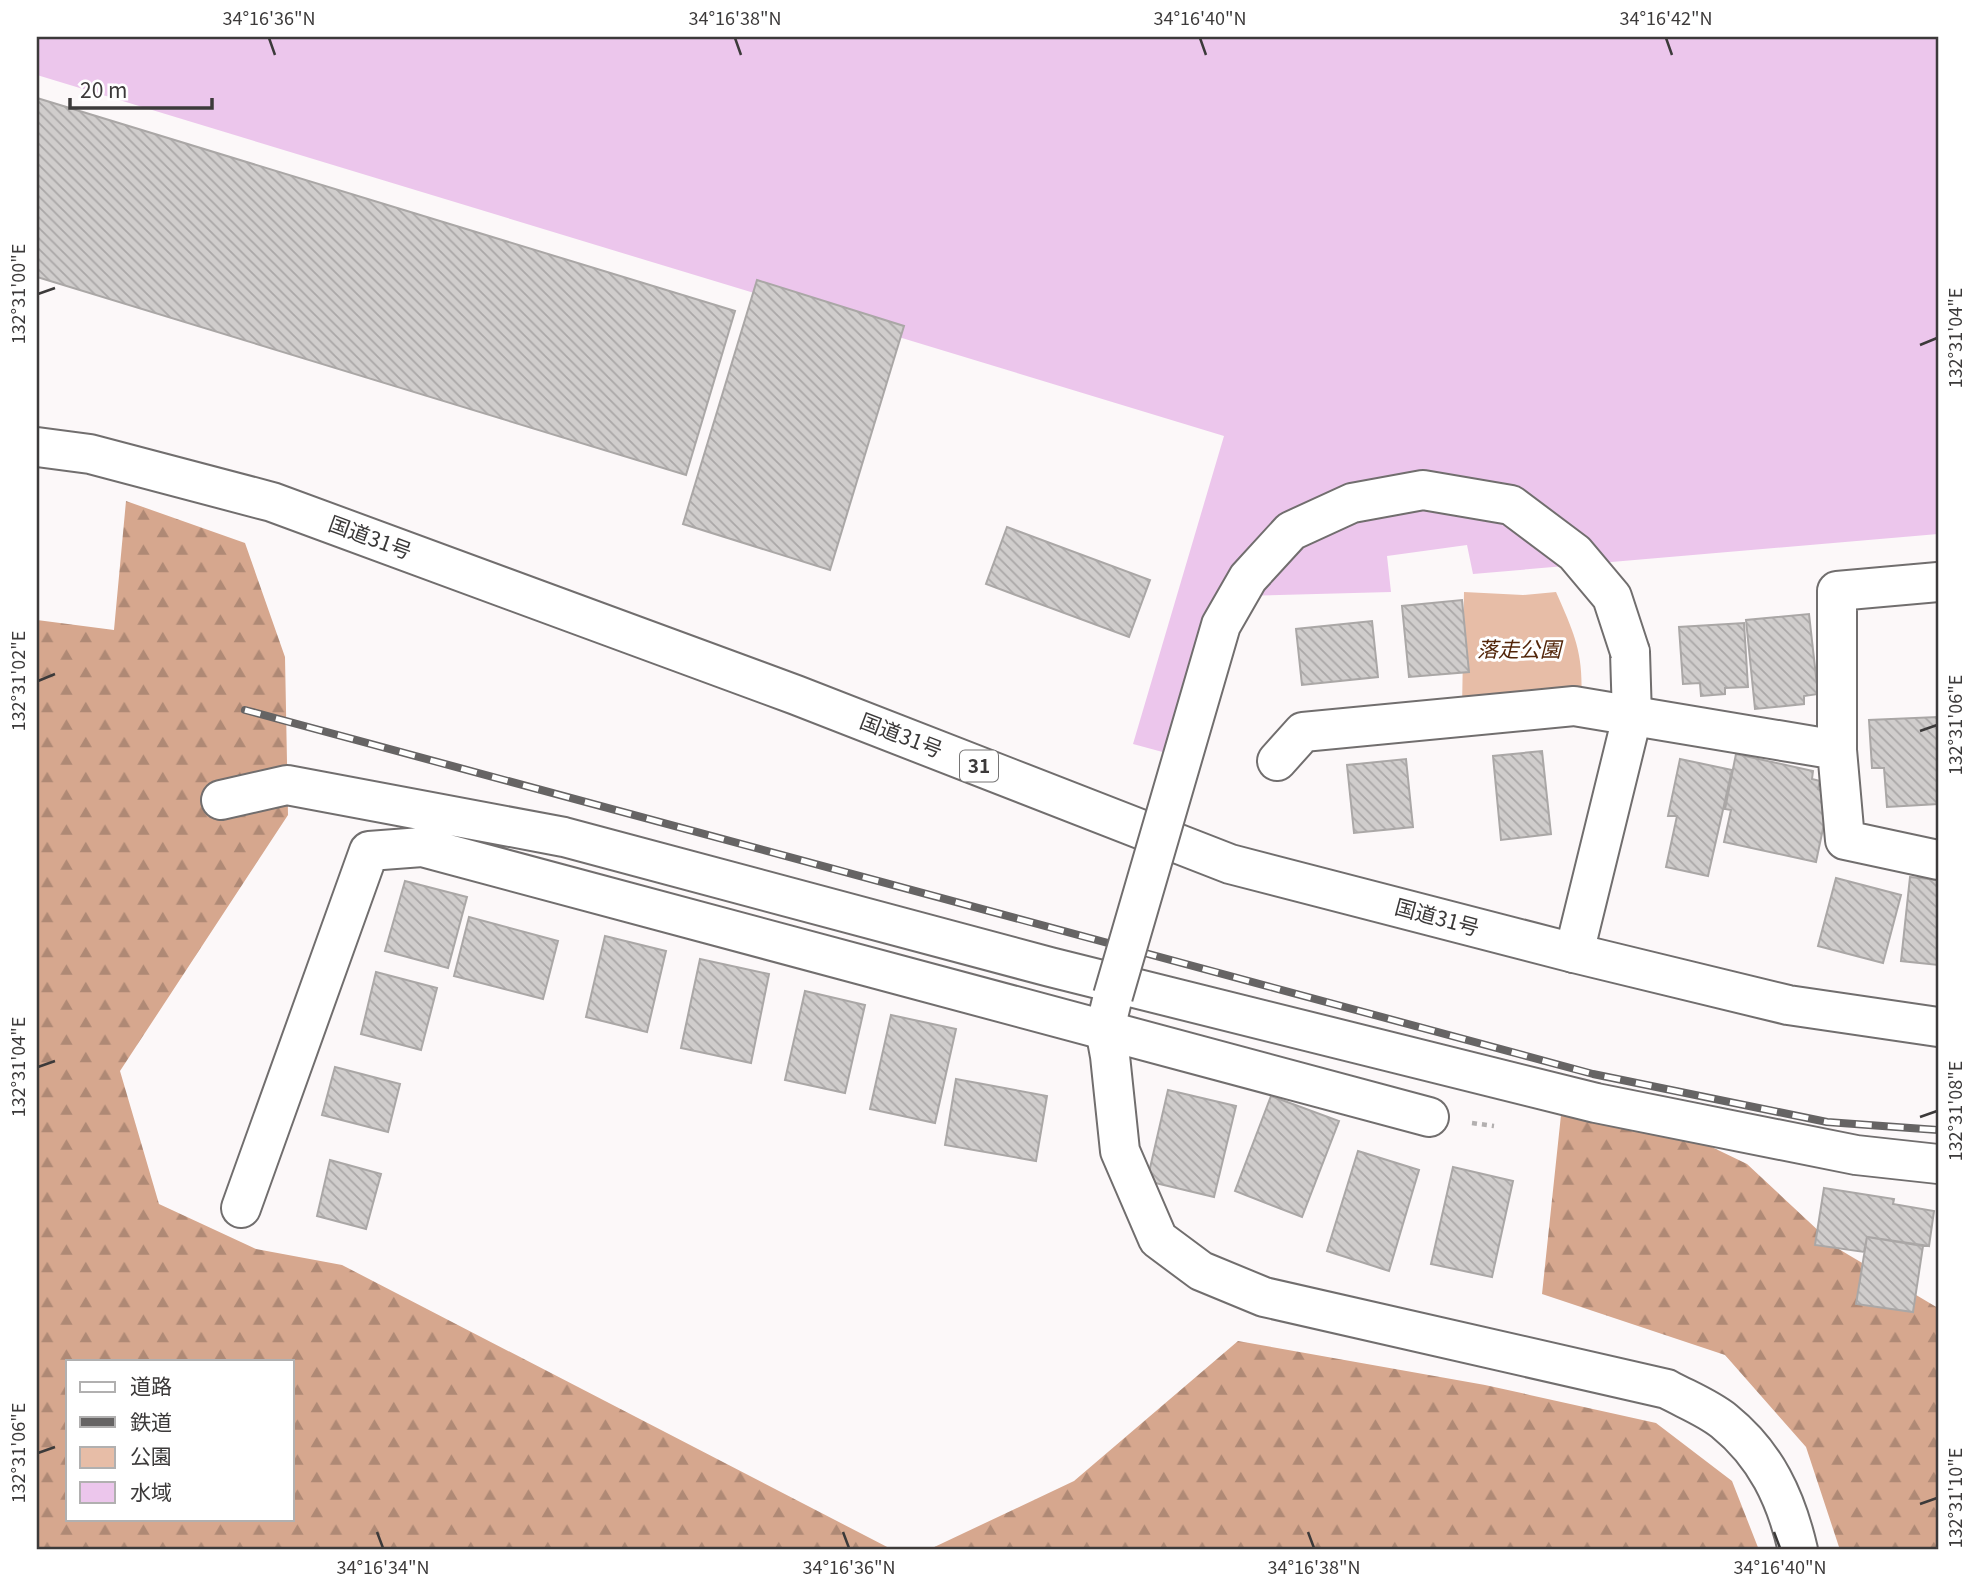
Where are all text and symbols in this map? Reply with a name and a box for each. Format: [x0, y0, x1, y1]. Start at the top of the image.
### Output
text: 34°16'36"N [222, 4, 316, 30]
text: 34°16'38"N [688, 4, 782, 30]
text: 34°16'40"N [1153, 4, 1247, 30]
text: 34°16'42"N [1619, 4, 1713, 30]
scale bar [70, 66, 212, 110]
text: 20 m [80, 74, 127, 104]
text: 132°31'00"E [4, 244, 30, 344]
text: 132°31'04"E [1941, 288, 1967, 388]
street label: 国道31号 [325, 507, 416, 565]
text: 132°31'02"E [4, 631, 30, 731]
park label: 落走公園 [1477, 633, 1564, 663]
text: 132°31'06"E [1941, 675, 1967, 775]
street label: 国道31号 [856, 705, 947, 764]
road number: 31 [960, 750, 998, 782]
street label: 国道31号 [1392, 890, 1483, 942]
text: 132°31'04"E [4, 1017, 30, 1117]
text: 132°31'08"E [1941, 1061, 1967, 1161]
legend [66, 1360, 294, 1520]
text: 道路 [130, 1370, 172, 1400]
text: 132°31'06"E [4, 1403, 30, 1503]
text: 鉄道 [130, 1406, 172, 1436]
text: 公園 [130, 1440, 172, 1470]
text: 132°31'10"E [1941, 1448, 1967, 1548]
text: 水域 [130, 1476, 172, 1506]
text: 34°16'34"N [336, 1553, 430, 1579]
text: 34°16'36"N [802, 1553, 896, 1579]
text: 34°16'38"N [1267, 1553, 1361, 1579]
text: 34°16'40"N [1733, 1553, 1827, 1579]

